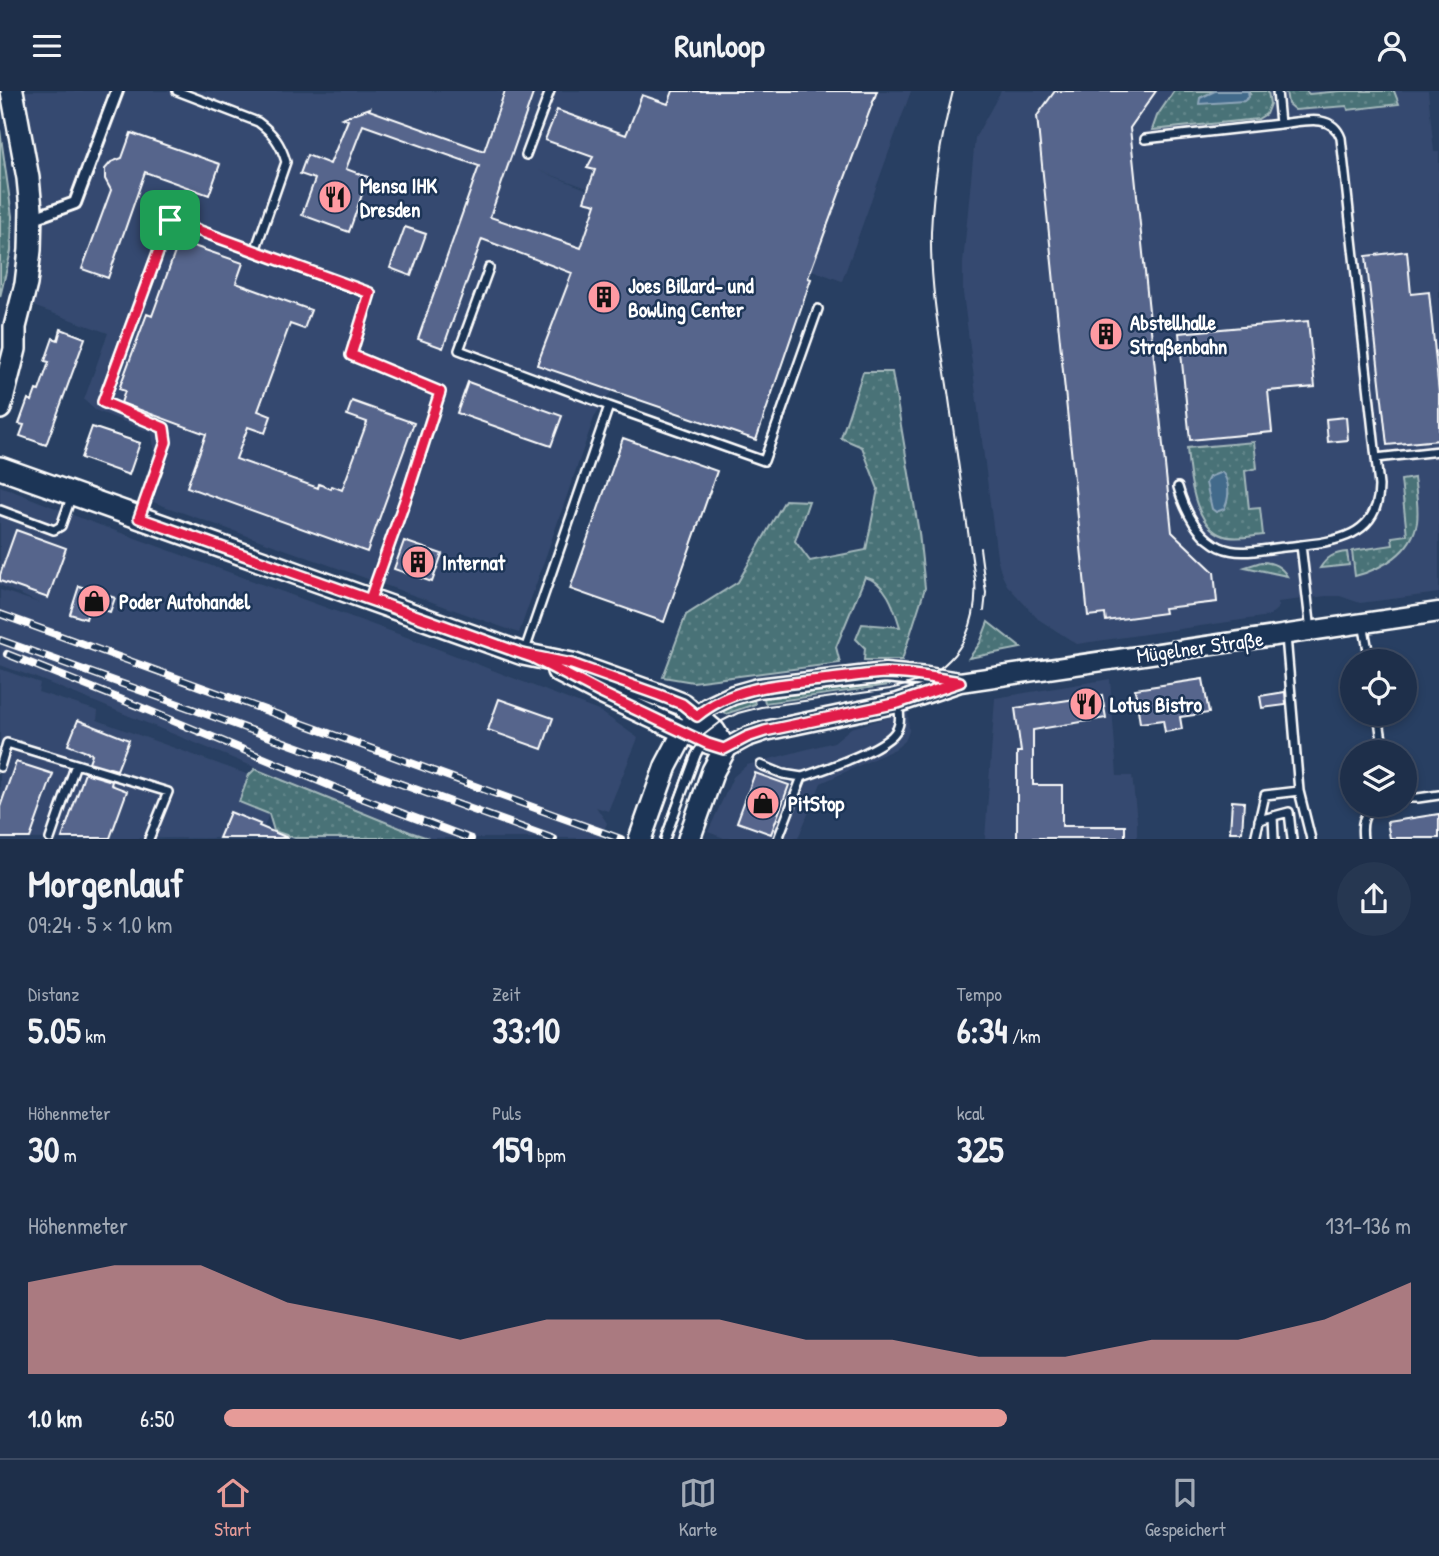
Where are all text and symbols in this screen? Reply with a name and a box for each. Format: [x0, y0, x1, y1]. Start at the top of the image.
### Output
text: Runloop [675, 24, 764, 67]
icon: menu [28, 27, 66, 65]
icon: person [1373, 27, 1411, 65]
place label: Mensa IHK Dresden [360, 171, 437, 224]
restaurant icon: Mensa IHK Dresden [316, 178, 354, 216]
pin [140, 190, 200, 250]
icon: arrive [151, 201, 189, 239]
place label: Joes Billard- und Bowling Center [628, 271, 755, 325]
building icon: Joes Billard- und Bowling Center [585, 278, 623, 316]
place label: Abstellhalle Straßenbahn [1130, 308, 1227, 362]
building icon: Abstellhalle Straßenbahn [1087, 315, 1125, 353]
building icon: Internat [399, 543, 437, 581]
place label: Internat [442, 548, 506, 577]
shop icon: Poder Autohandel [75, 582, 113, 620]
place label: Poder Autohandel [119, 587, 250, 616]
street label: Mügelner Straße [1135, 624, 1265, 670]
map controls [1340, 649, 1417, 817]
button: locate [1340, 649, 1417, 726]
restaurant icon: Lotus Bistro [1067, 685, 1105, 723]
place label: Lotus Bistro [1110, 690, 1203, 719]
button: layers [1340, 740, 1417, 817]
shop icon: PitStop [744, 784, 782, 822]
place label: PitStop [788, 789, 845, 819]
text: Morgenlauf [28, 857, 184, 909]
button: share [1337, 862, 1411, 936]
text: 09:24 · 5 × 1.0 km [28, 909, 172, 940]
text: Distanz [28, 981, 79, 1007]
text: Zeit [492, 981, 520, 1007]
text: Tempo [957, 981, 1002, 1007]
text: 5.05 [28, 1007, 81, 1054]
text: 33:10 [492, 1007, 560, 1054]
text: 6:34 [957, 1007, 1008, 1054]
text: km [81, 1023, 106, 1049]
text: /km [1008, 1023, 1041, 1049]
text: Höhenmeter [28, 1100, 111, 1126]
text: Puls [492, 1100, 521, 1126]
text: kcal [957, 1100, 984, 1126]
text: 30 [28, 1126, 59, 1173]
text: 159 [492, 1126, 533, 1173]
text: 325 [957, 1126, 1004, 1173]
text: m [59, 1142, 77, 1168]
text: bpm [533, 1142, 566, 1168]
text: Höhenmeter [28, 1210, 128, 1241]
text: 131–136 m [1326, 1210, 1411, 1241]
text: 1.0 km [28, 1403, 82, 1434]
text: 6:50 [140, 1403, 175, 1434]
tab: Start [214, 1474, 252, 1542]
tab: Karte [679, 1474, 718, 1542]
tab: Gespeichert [1145, 1474, 1225, 1542]

